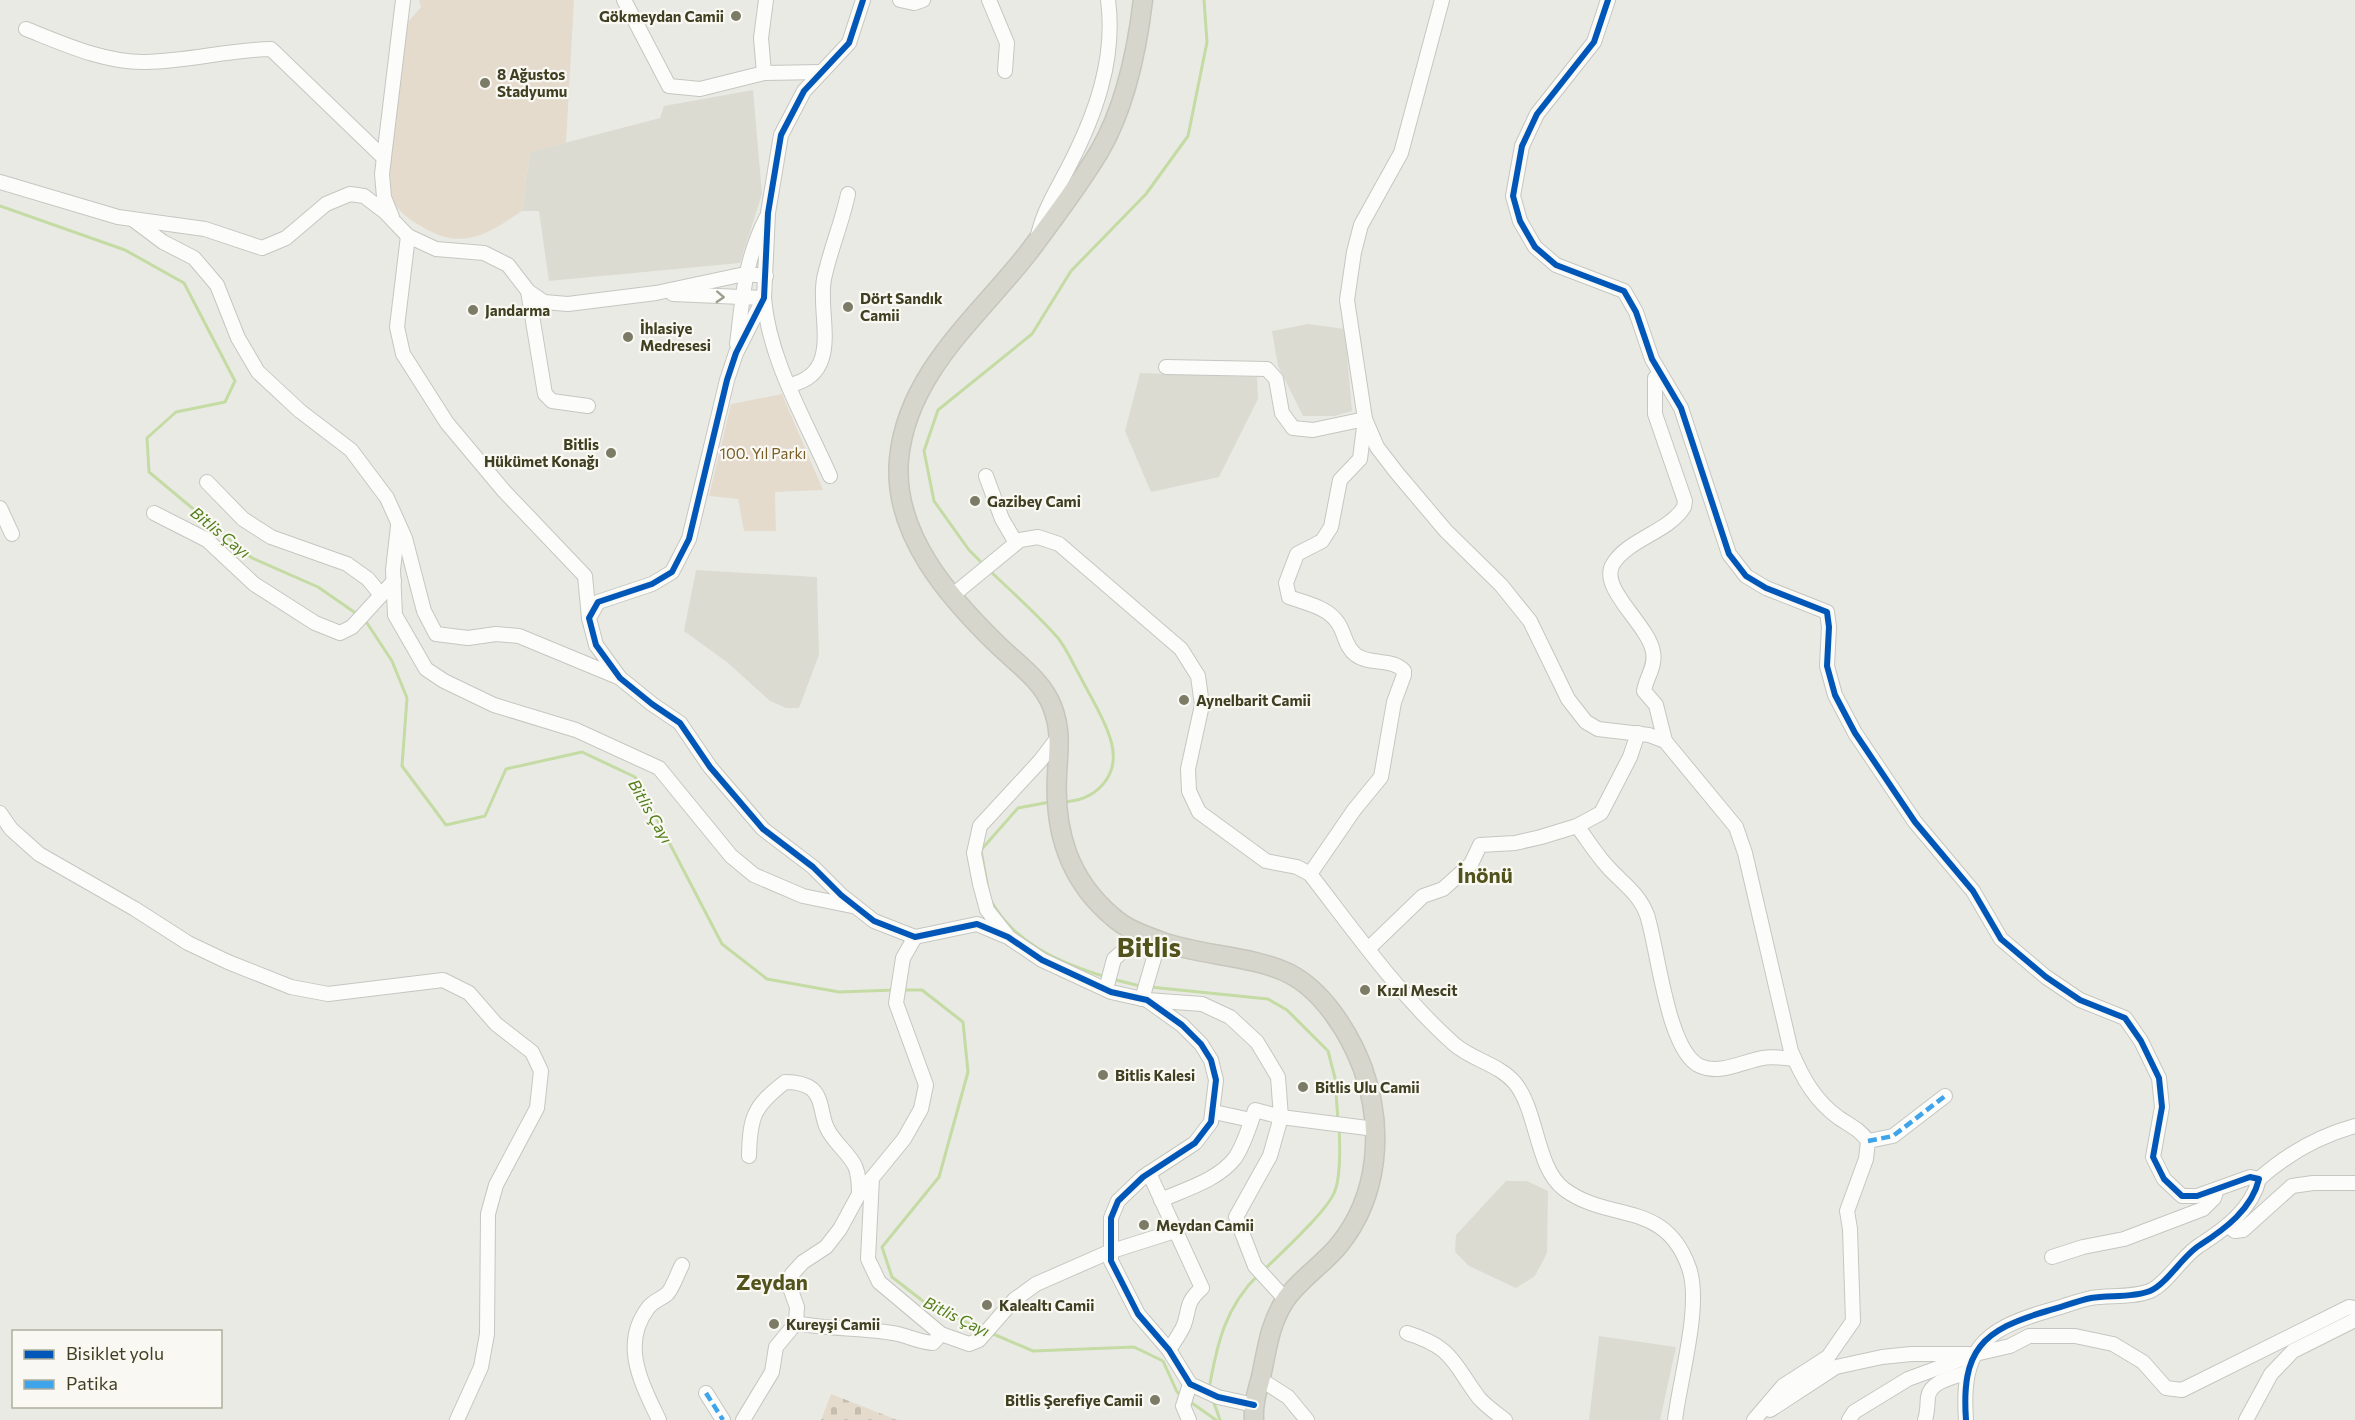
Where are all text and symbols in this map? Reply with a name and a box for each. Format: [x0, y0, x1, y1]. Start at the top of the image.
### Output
place label: Gökmeydan Camii [599, 7, 724, 25]
marker: Gökmeydan Camii [729, 9, 743, 23]
place label: 8 Ağustos Stadyumu [497, 65, 567, 100]
marker: 8 Ağustos Stadyumu [478, 76, 492, 90]
place label: Dört Sandık Camii [860, 289, 943, 324]
one-way arrow [716, 290, 725, 303]
marker: Dört Sandık Camii [841, 300, 855, 314]
place label: Jandarma [485, 301, 550, 319]
marker: Jandarma [466, 303, 480, 317]
place label: İhlasiye Medresesi [640, 319, 711, 354]
marker: İhlasiye Medresesi [621, 330, 635, 344]
place label: Bitlis Hükümet Konağı [484, 435, 599, 470]
park label: 100. Yıl Parkı [720, 444, 806, 462]
marker: Bitlis Hükümet Konağı [604, 446, 618, 460]
place label: Gazibey Cami [987, 492, 1081, 510]
marker: Gazibey Cami [968, 494, 982, 508]
water label: Bitlis Çayı [187, 502, 255, 562]
place label: Aynelbarit Camii [1196, 691, 1311, 709]
marker: Aynelbarit Camii [1177, 693, 1191, 707]
water label: Bitlis Çayı [625, 776, 677, 846]
district label: İnönü [1457, 862, 1513, 887]
district label: Bitlis [1117, 930, 1181, 963]
place label: Kızıl Mescit [1377, 981, 1458, 999]
marker: Kızıl Mescit [1358, 983, 1372, 997]
place label: Bitlis Kalesi [1115, 1066, 1195, 1084]
marker: Bitlis Kalesi [1096, 1068, 1110, 1082]
place label: Bitlis Ulu Camii [1315, 1078, 1420, 1096]
marker: Bitlis Ulu Camii [1296, 1080, 1310, 1094]
place label: Meydan Camii [1156, 1216, 1254, 1234]
marker: Meydan Camii [1137, 1218, 1151, 1232]
district label: Zeydan [736, 1269, 808, 1294]
water label: Bitlis Çayı [921, 1292, 993, 1340]
place label: Kalealtı Camii [999, 1296, 1094, 1314]
marker: Kalealtı Camii [980, 1298, 994, 1312]
place label: Kureyşi Camii [786, 1315, 880, 1333]
marker: Kureyşi Camii [767, 1317, 781, 1331]
legend [12, 1330, 222, 1408]
text: Bisiklet yolu [66, 1342, 164, 1364]
text: Patika [66, 1372, 118, 1394]
place label: Bitlis Şerefiye Camii [1005, 1391, 1143, 1409]
marker: Bitlis Şerefiye Camii [1148, 1393, 1162, 1407]

